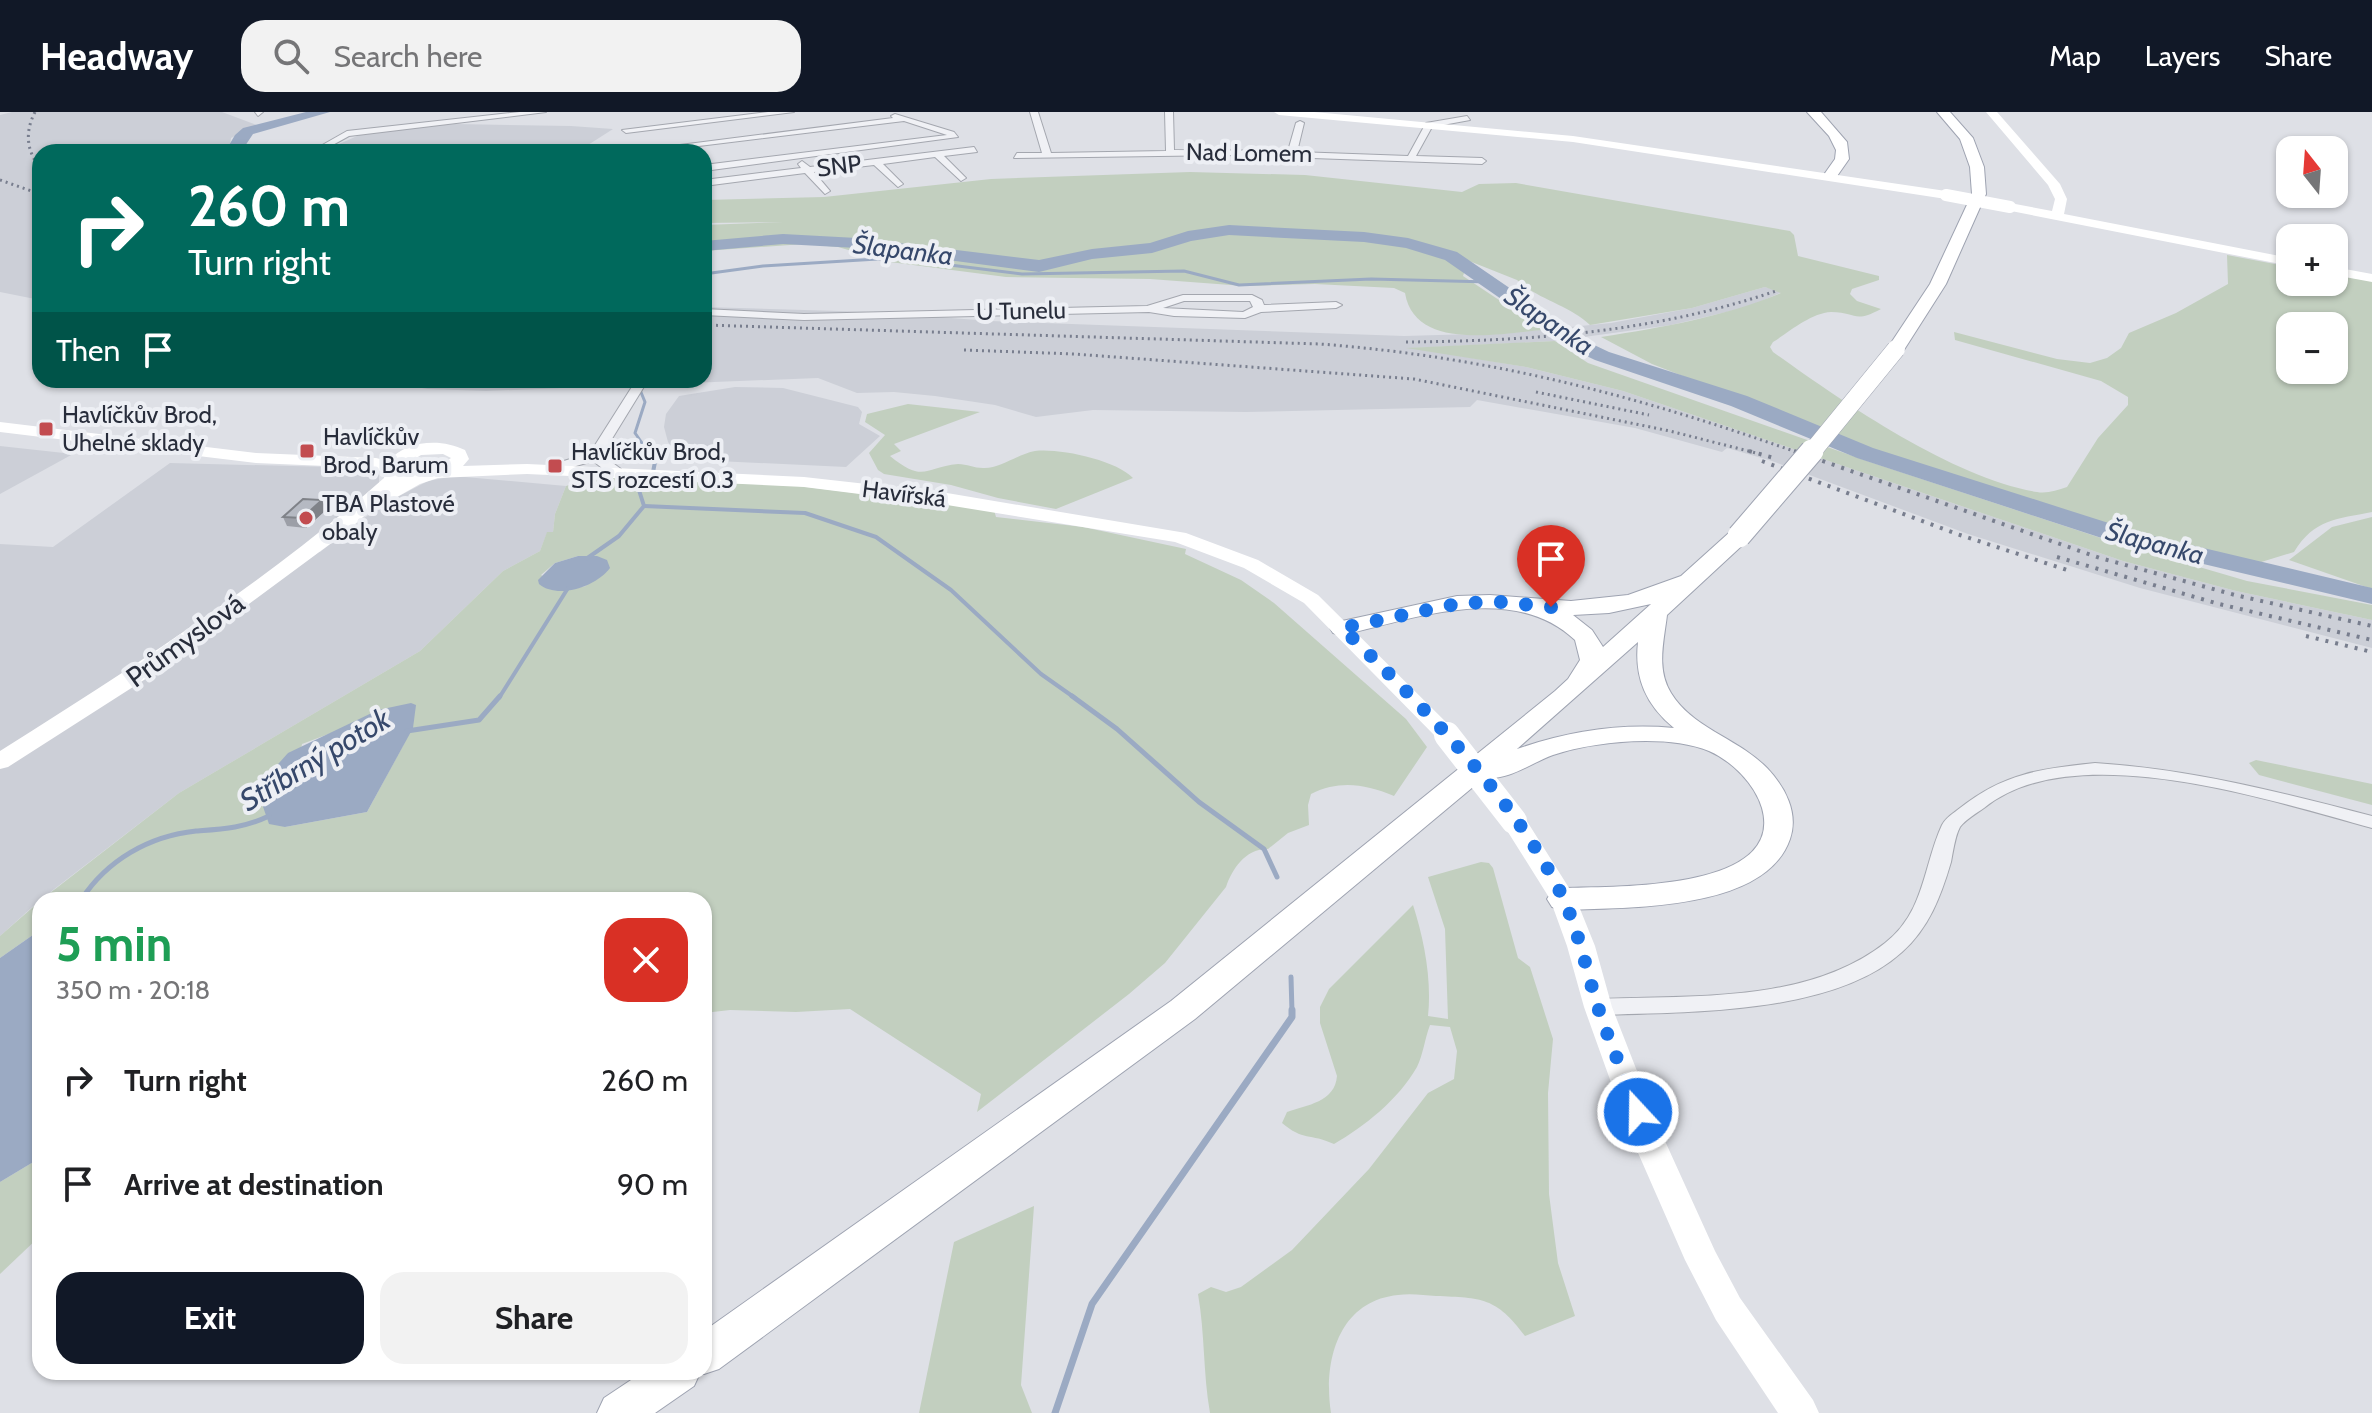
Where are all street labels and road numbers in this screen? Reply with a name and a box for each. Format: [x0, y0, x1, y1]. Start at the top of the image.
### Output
street label: Nad Lomem [1186, 137, 1312, 168]
street label: SNP [815, 148, 863, 183]
street label: U Tunelu [976, 295, 1066, 326]
street label: Havířská [860, 474, 948, 513]
street label: Průmyslová [119, 585, 251, 694]

